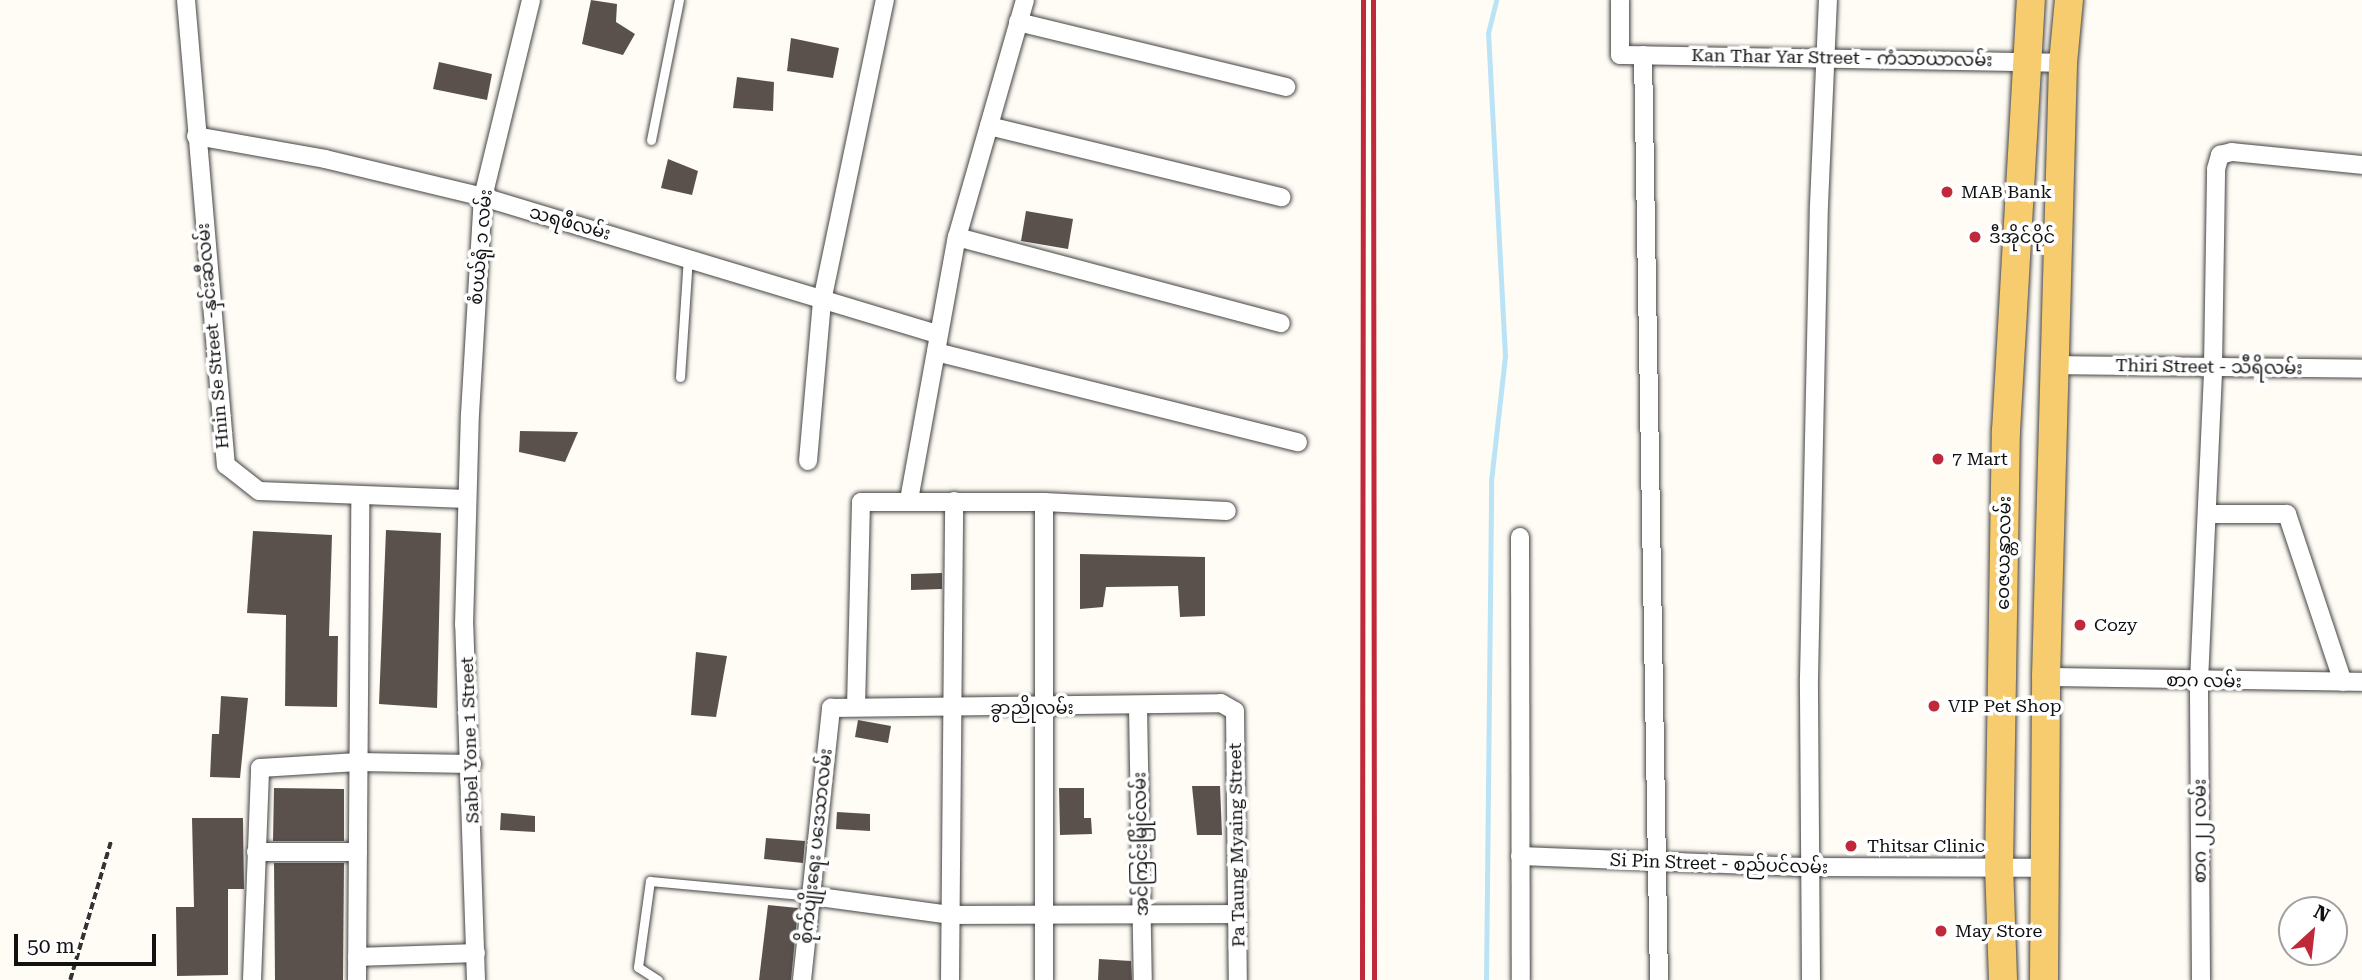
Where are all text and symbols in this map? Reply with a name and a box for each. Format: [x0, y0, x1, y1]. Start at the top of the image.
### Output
street label: Kan Thar Yar Street - ကံသာယာလမ်း [1691, 45, 1993, 71]
place label: MAB Bank [1961, 181, 2052, 203]
marker: MAB Bank [1939, 184, 1955, 200]
street label: စံပယ်ရုံ ၁ လမ်း [465, 188, 497, 306]
street label: သရဖီလမ်း [527, 201, 613, 245]
street label: Hnin Se Street -နှင်းဆီလမ်း [192, 222, 234, 450]
place label: ဒီအိုင်ဝိုင် [1989, 226, 2055, 248]
marker: ဒီအိုင်ဝိုင် [1967, 229, 1983, 245]
street label: Thiri Street - သီရိလမ်း [2115, 355, 2303, 379]
place label: 7 Mart [1952, 448, 2008, 470]
marker: 7 Mart [1930, 451, 1946, 467]
street label: ဝေဇယန္တာလမ်း [1992, 496, 2016, 610]
place label: Cozy [2094, 614, 2137, 636]
marker: Cozy [2072, 617, 2088, 633]
street label: Sabel Yone 1 Street [456, 656, 484, 824]
street label: စာဂ လမ်း [2166, 670, 2242, 692]
place label: VIP Pet Shop [1948, 695, 2062, 717]
street label: ခွာညိုလမ်း [990, 697, 1074, 719]
marker: VIP Pet Shop [1926, 698, 1942, 714]
street label: Pa Taung Myaing Street [1224, 743, 1250, 947]
street label: စိုက်ပျိုးရေး ပဒေသာလမ်း [795, 747, 837, 945]
street label: အင်ကြင်းမြိုင်လမ်း [1129, 772, 1153, 916]
street label: စာဂ ၂၂ လမ်း [2189, 779, 2211, 883]
place label: Thitsar Clinic [1867, 835, 1985, 857]
marker: Thitsar Clinic [1841, 836, 1861, 856]
street label: Si Pin Street - စည်ပင်လမ်း [1610, 849, 1828, 879]
north arrow [2278, 896, 2348, 966]
text: N [2310, 900, 2334, 927]
scale bar [18, 920, 159, 964]
place label: May Store [1955, 920, 2042, 942]
marker: May Store [1933, 923, 1949, 939]
text: 50 m [27, 934, 75, 958]

